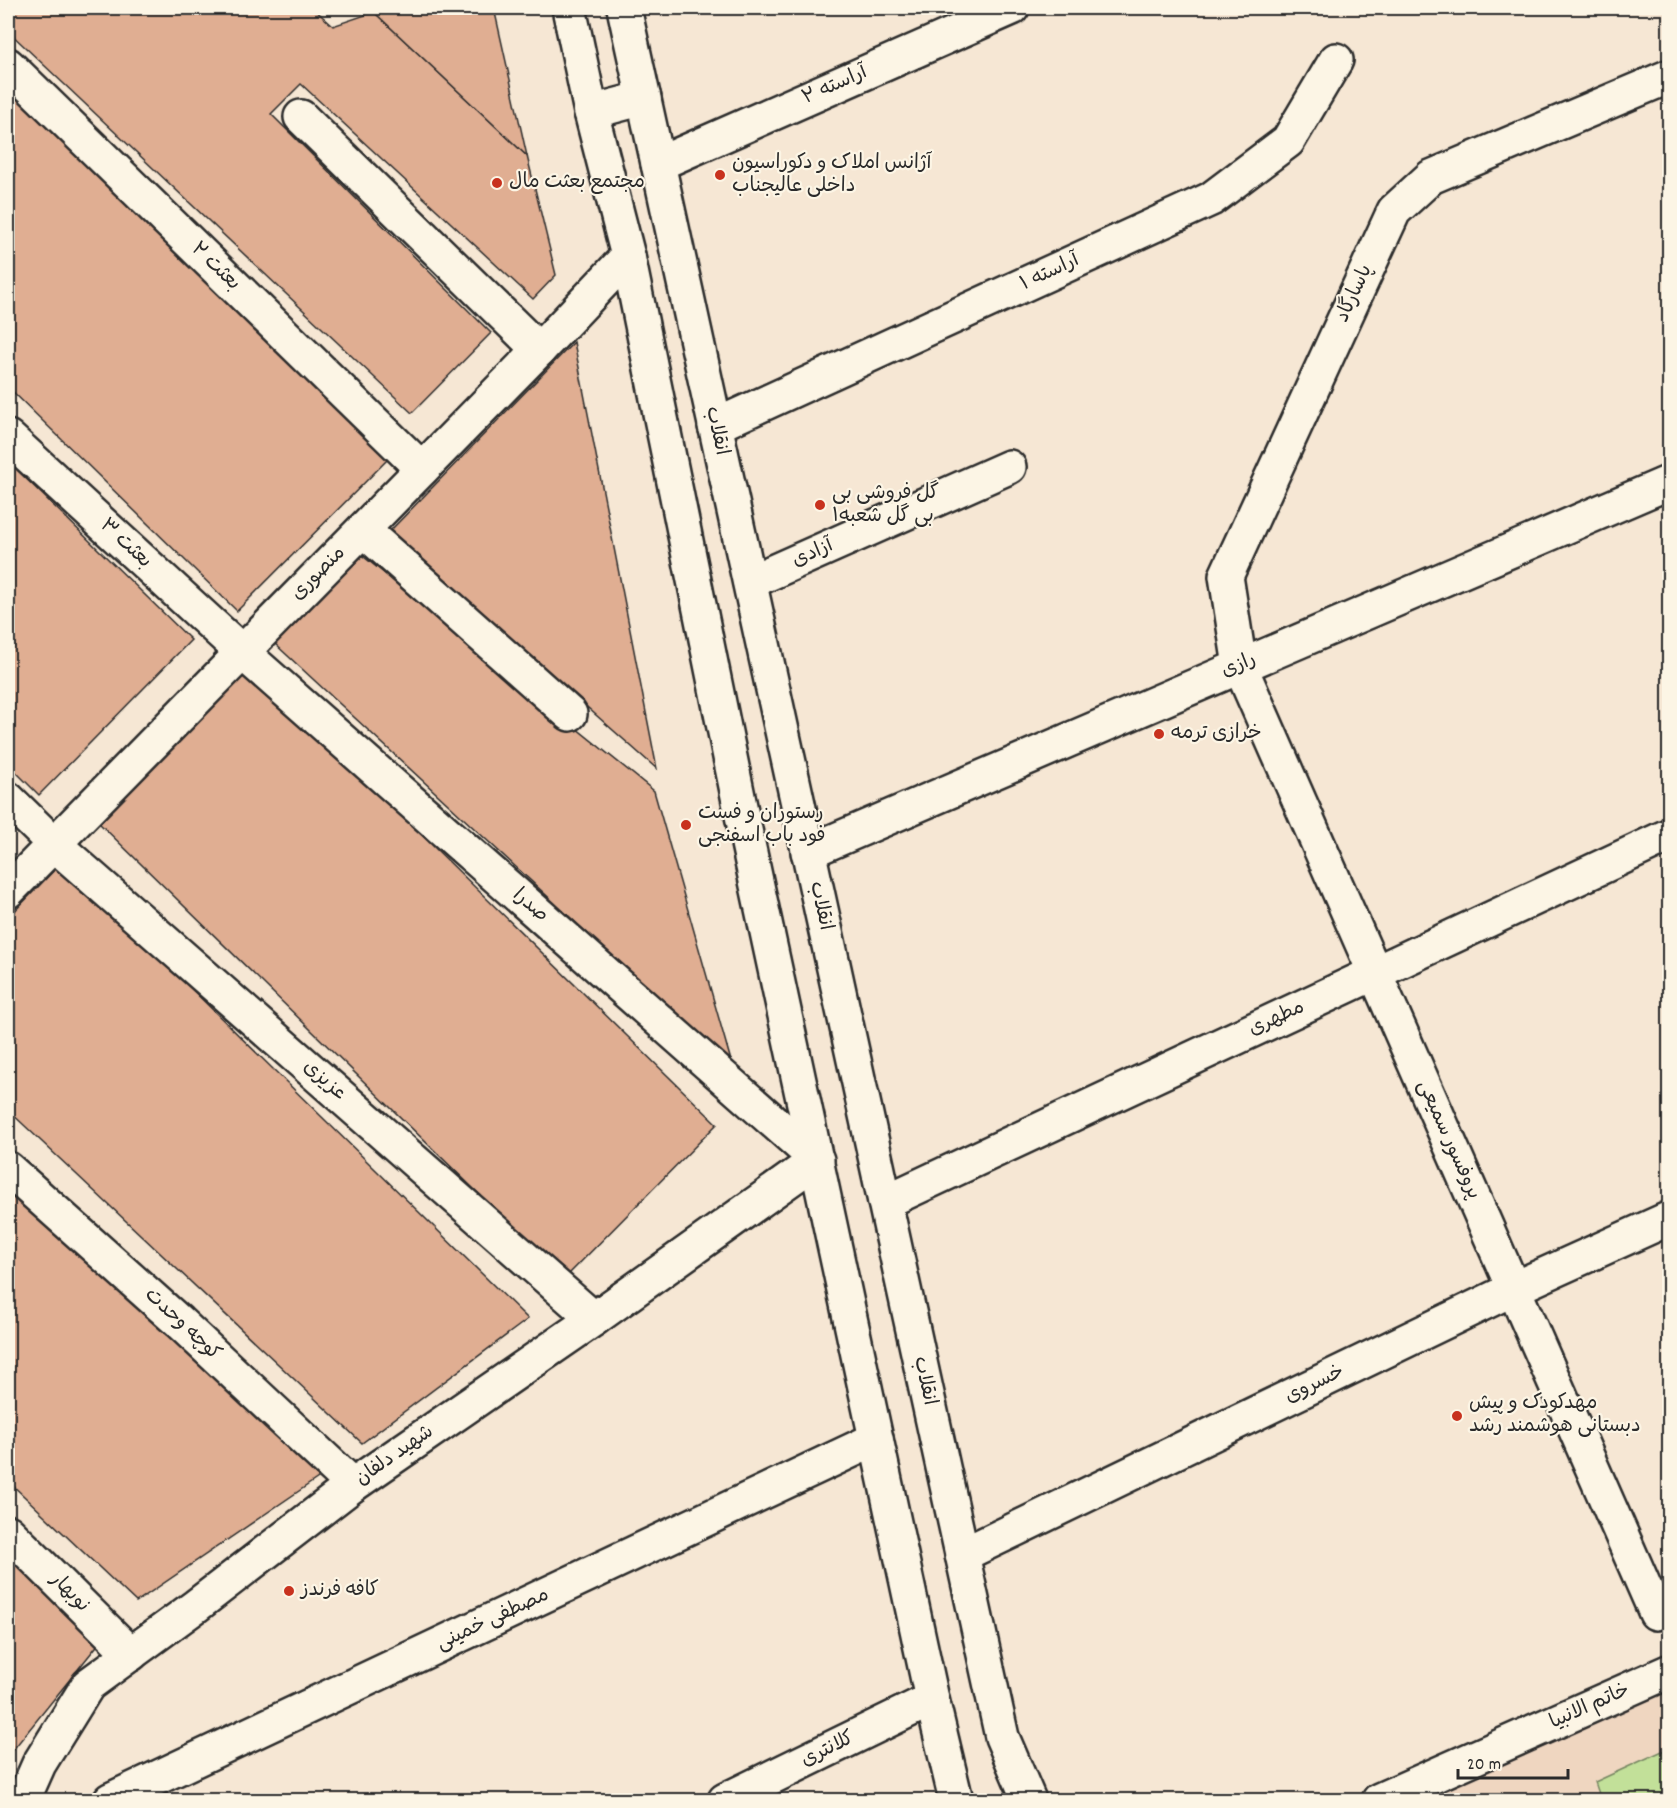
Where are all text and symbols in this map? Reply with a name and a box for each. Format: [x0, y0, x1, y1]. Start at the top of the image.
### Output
street label: آراسته ۲ [798, 59, 873, 113]
place label: آژانس املاک و دکوراسیون داخلی عالیجناب [732, 150, 933, 201]
marker: آژانس املاک و دکوراسیون داخلی عالیجناب [713, 168, 727, 182]
place label: مجتمع بعثت مال [509, 169, 645, 197]
marker: مجتمع بعثت مال [490, 176, 504, 190]
street label: بعثت ۲ [184, 236, 246, 298]
street label: آراسته ۱ [1016, 247, 1085, 299]
street label: پاسارگاد [1329, 260, 1381, 328]
street label: انقلاب [697, 404, 735, 458]
place label: گل فروشی بی بی گل شعبه۱ [832, 480, 939, 531]
marker: گل فروشی بی بی گل شعبه۱ [813, 498, 827, 512]
street label: بعثت ۳ [93, 513, 157, 575]
street label: آزادی [788, 532, 839, 575]
street label: منصوری [285, 540, 353, 608]
street label: رازی [1217, 646, 1261, 686]
place label: خرازی ترمه [1171, 720, 1262, 748]
marker: خرازی ترمه [1152, 727, 1166, 741]
place label: رستوران و فست فود باب اسفنجی [698, 800, 826, 851]
marker: رستوران و فست فود باب اسفنجی [679, 818, 693, 832]
street label: انقلاب [801, 879, 839, 933]
street label: صدرا [506, 882, 554, 930]
street label: مطهری [1244, 994, 1310, 1044]
street label: عزیزی [296, 1054, 352, 1108]
street label: پروفسور سمیعی [1409, 1076, 1487, 1204]
street label: کوچه وحدت [137, 1282, 227, 1368]
street label: انقلاب [905, 1354, 943, 1408]
street label: خسروی [1281, 1359, 1349, 1411]
place label: مهدکودک و پیش دبستانی هوشمند رشد [1469, 1390, 1641, 1441]
marker: مهدکودک و پیش دبستانی هوشمند رشد [1450, 1409, 1464, 1423]
street label: شهید دلفان [350, 1419, 440, 1493]
street label: نوبهار [42, 1566, 95, 1619]
place label: کافه فرندز [299, 1577, 379, 1605]
street label: مصطفی خمینی [432, 1582, 554, 1658]
marker: کافه فرندز [282, 1584, 296, 1598]
street label: خاتم الانبیا [1545, 1677, 1635, 1737]
street label: کلانتری [797, 1725, 859, 1775]
scale bar [1458, 1742, 1568, 1780]
text: 20 m [1467, 1753, 1501, 1778]

